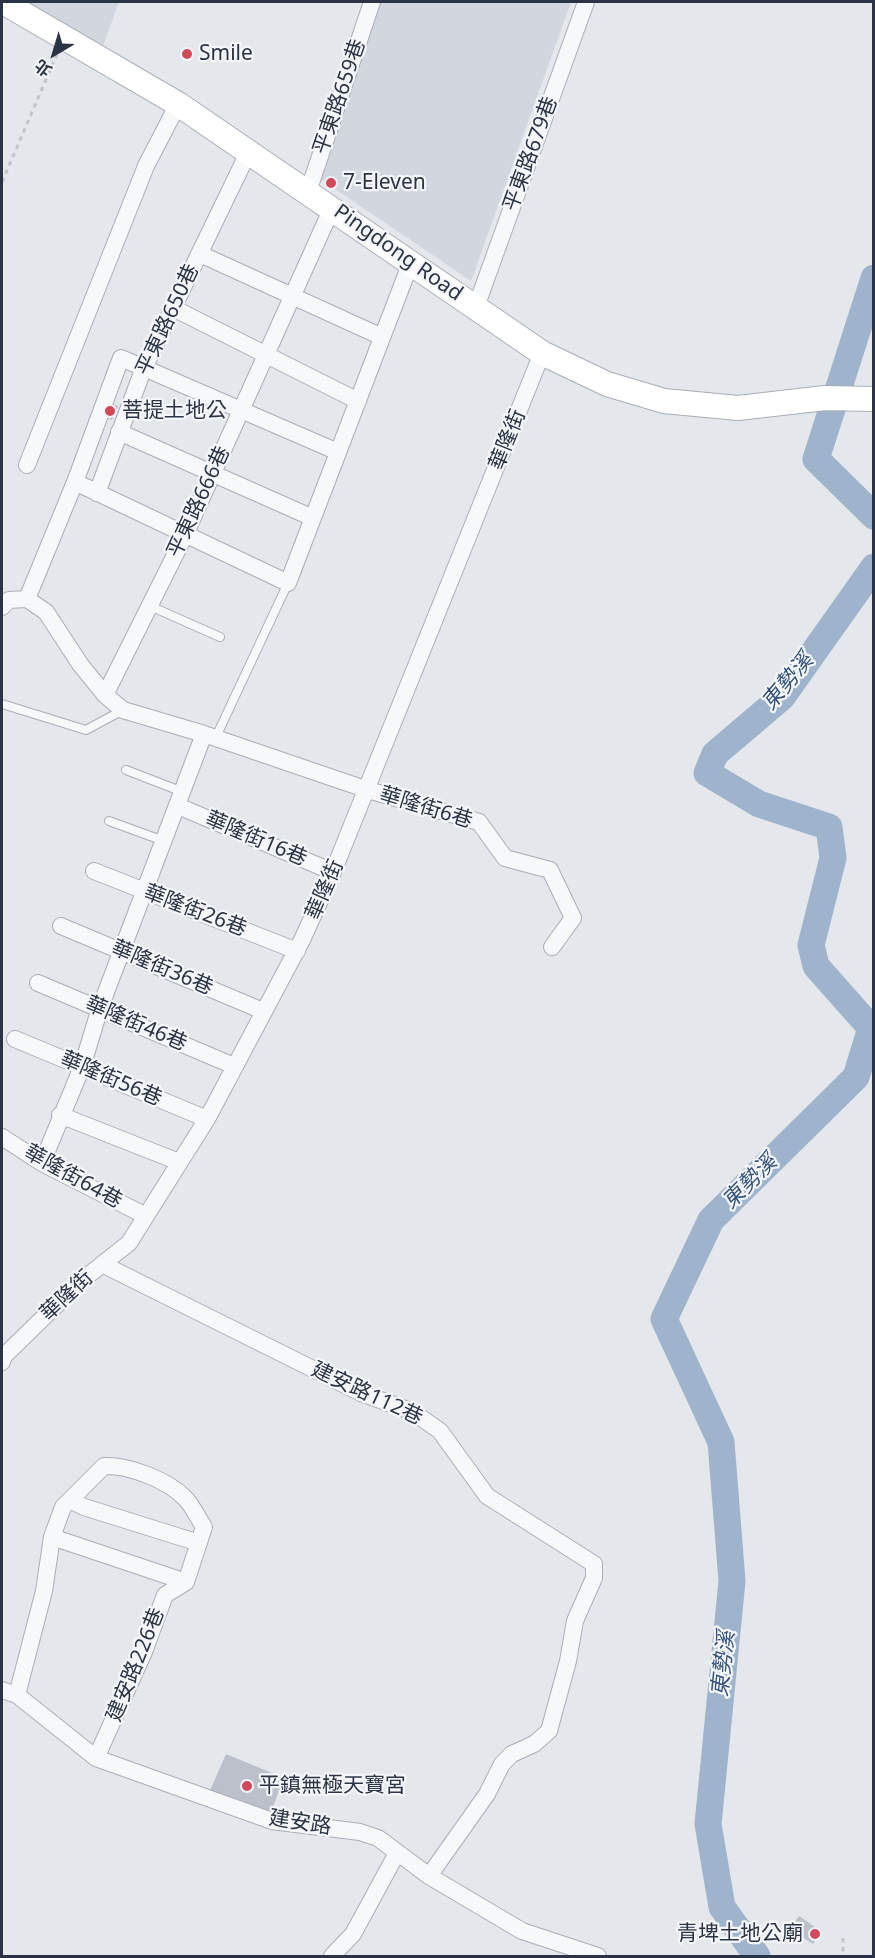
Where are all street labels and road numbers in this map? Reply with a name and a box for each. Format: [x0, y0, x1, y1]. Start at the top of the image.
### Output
street label: 平東路659巷 [309, 36, 371, 158]
street label: 平東路679巷 [499, 93, 563, 215]
street label: Pingdong Road [329, 199, 467, 307]
street label: 平東路650巷 [131, 260, 205, 380]
street label: 華隆街 [485, 406, 531, 474]
street label: 平東路666巷 [162, 442, 236, 562]
street label: 華隆街6巷 [376, 782, 476, 834]
street label: 華隆街16巷 [201, 806, 311, 872]
street label: 華隆街 [301, 856, 349, 924]
street label: 華隆街26巷 [140, 880, 250, 942]
street label: 華隆街36巷 [107, 935, 217, 1001]
street label: 華隆街46巷 [81, 991, 191, 1057]
street label: 華隆街56巷 [56, 1046, 166, 1112]
street label: 華隆街64巷 [20, 1140, 126, 1214]
street label: 華隆街 [35, 1265, 99, 1327]
street label: 建安路112巷 [307, 1357, 427, 1431]
street label: 建安路226巷 [102, 1605, 170, 1725]
street label: 建安路 [267, 1806, 333, 1840]

